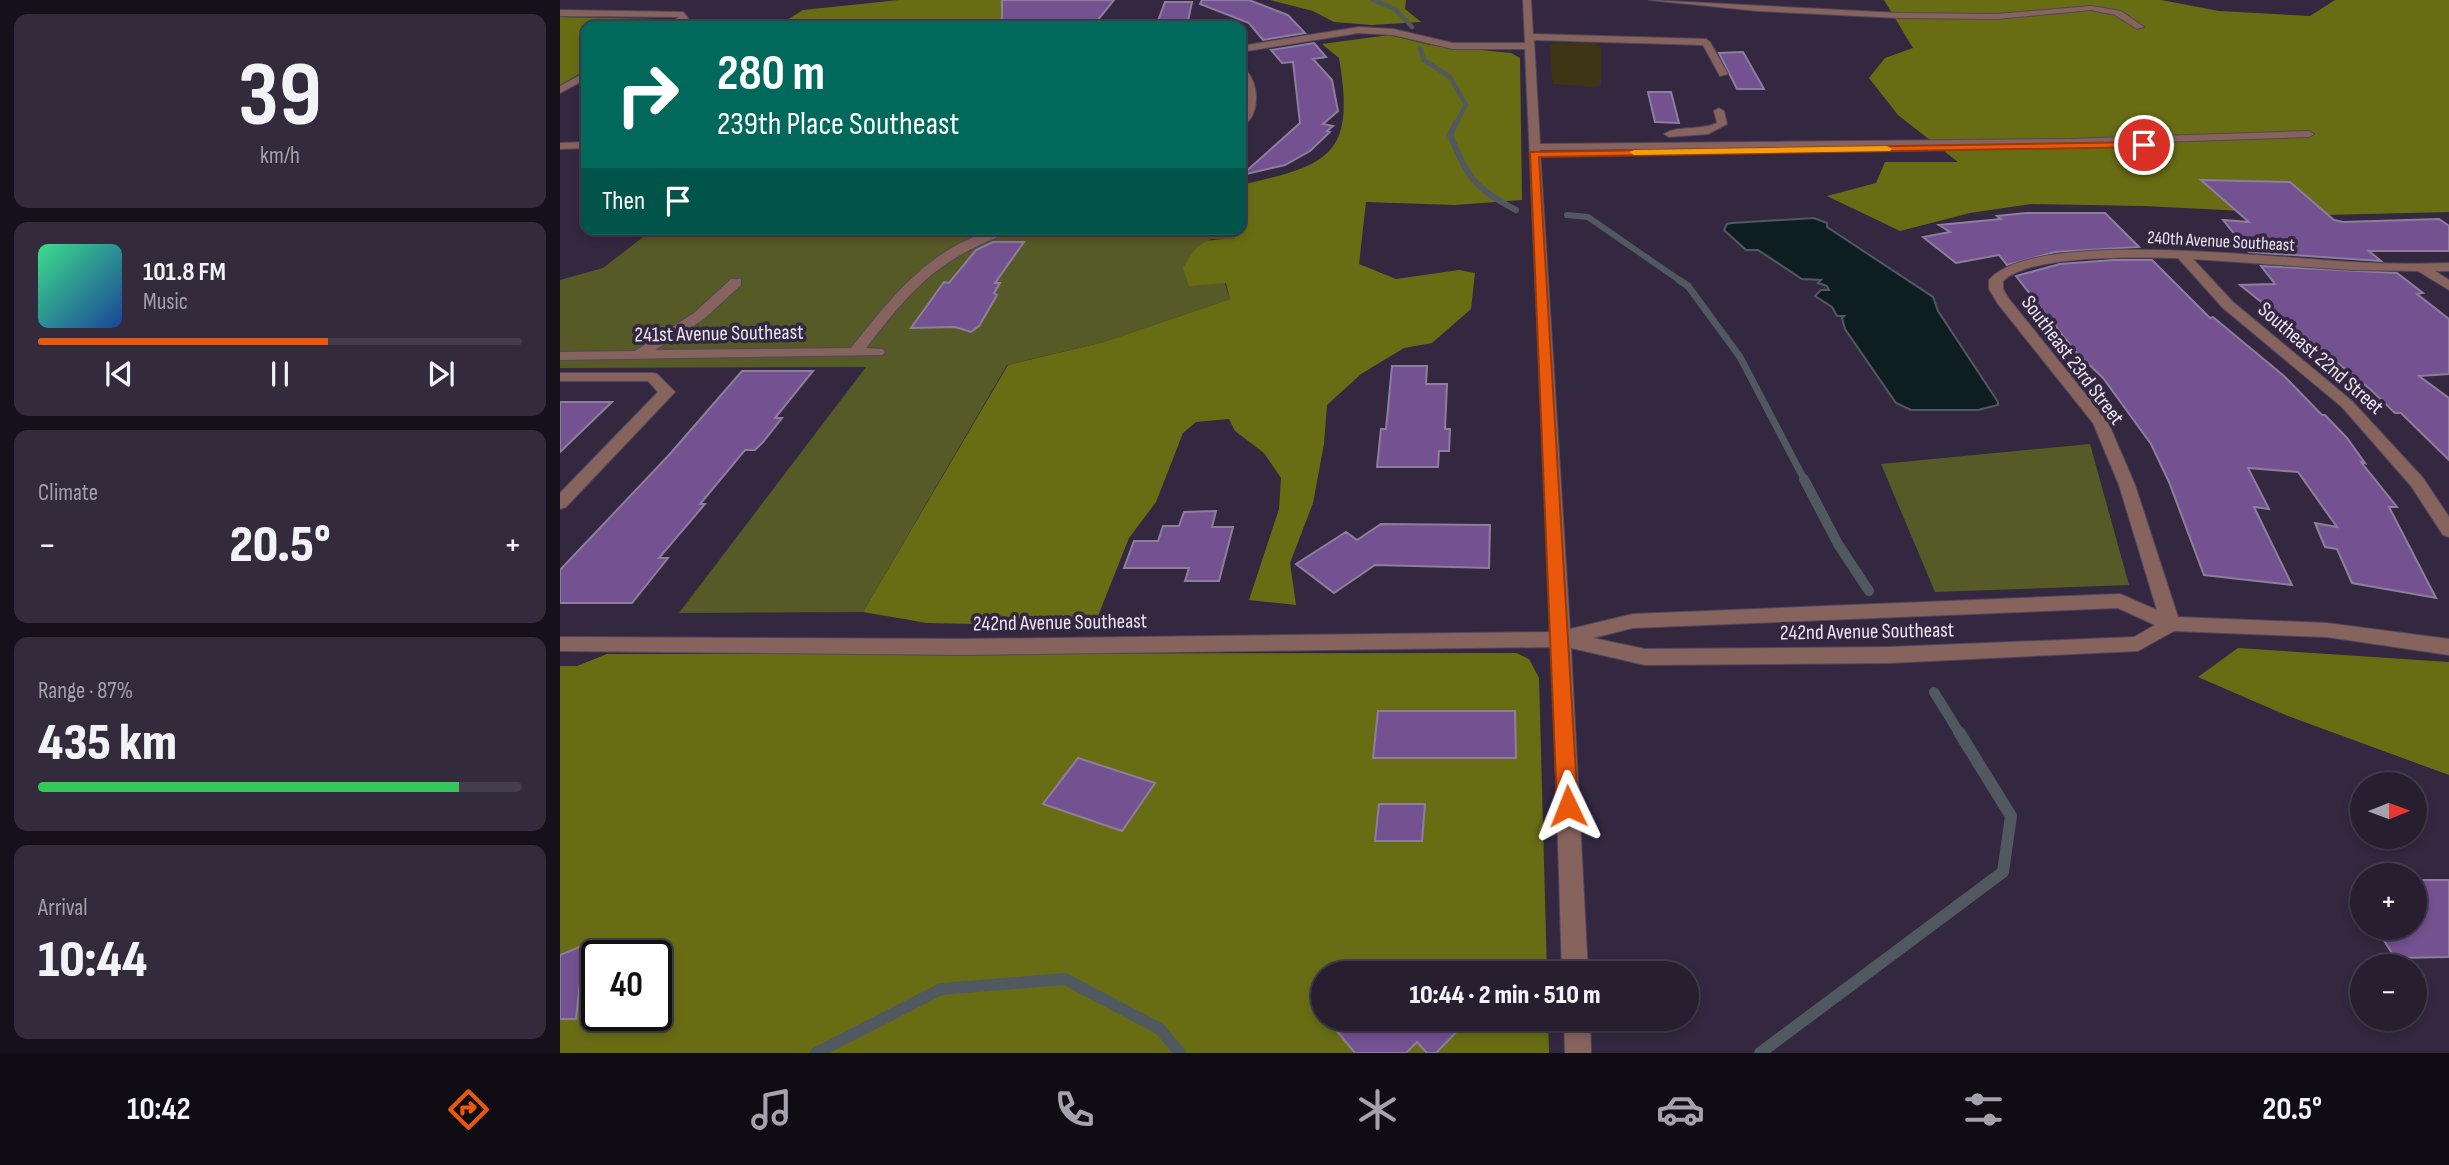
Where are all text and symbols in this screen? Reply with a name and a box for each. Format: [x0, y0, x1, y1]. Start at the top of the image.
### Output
text: 39 [238, 42, 322, 151]
text: 280 m [717, 45, 825, 104]
icon: right [602, 49, 693, 140]
text: 239th Place Southeast [717, 105, 959, 144]
pin [2114, 115, 2174, 175]
icon: arrive [2125, 126, 2163, 164]
text: km/h [260, 142, 300, 170]
icon: arrive [659, 182, 697, 220]
text: Then [602, 186, 645, 217]
street label: 240th Avenue Southeast [2147, 227, 2296, 256]
text: 101.8 FM [143, 257, 226, 288]
text: Music [143, 288, 188, 316]
street label: Southeast 23rd Street [2016, 291, 2129, 430]
street label: Southeast 22nd Street [2253, 297, 2389, 420]
street label: 241st Avenue Southeast [634, 320, 804, 347]
icon: previous [100, 355, 138, 393]
icon: pause [261, 355, 299, 393]
icon: next [422, 355, 460, 393]
text: Climate [38, 479, 98, 507]
text: 20.5° [229, 514, 331, 577]
text: − [38, 523, 57, 568]
text: + [503, 523, 522, 568]
street label: 242nd Avenue Southeast [973, 608, 1147, 637]
street label: 242nd Avenue Southeast [1780, 617, 1954, 646]
text: Range · 87% [38, 677, 133, 705]
text: 435 km [38, 712, 177, 775]
position arrow [1531, 769, 1605, 843]
north arrow [2350, 772, 2427, 849]
map controls [2350, 772, 2427, 1031]
button: + [2350, 863, 2427, 940]
text: Arrival [38, 894, 87, 922]
text: 10:44 [38, 929, 147, 992]
speed limit sign: 40 [581, 940, 672, 1031]
button: − [2350, 954, 2427, 1031]
text: 10:44 · 2 min · 510 m [1409, 980, 1601, 1011]
icon: directions [444, 1085, 493, 1134]
icon: music [747, 1085, 796, 1134]
icon: phone [1050, 1085, 1099, 1134]
icon: climate [1353, 1085, 1402, 1134]
icon: car [1656, 1085, 1705, 1134]
icon: filters [1959, 1085, 2008, 1134]
text: 10:42 [127, 1090, 190, 1129]
text: 20.5° [2262, 1090, 2322, 1129]

